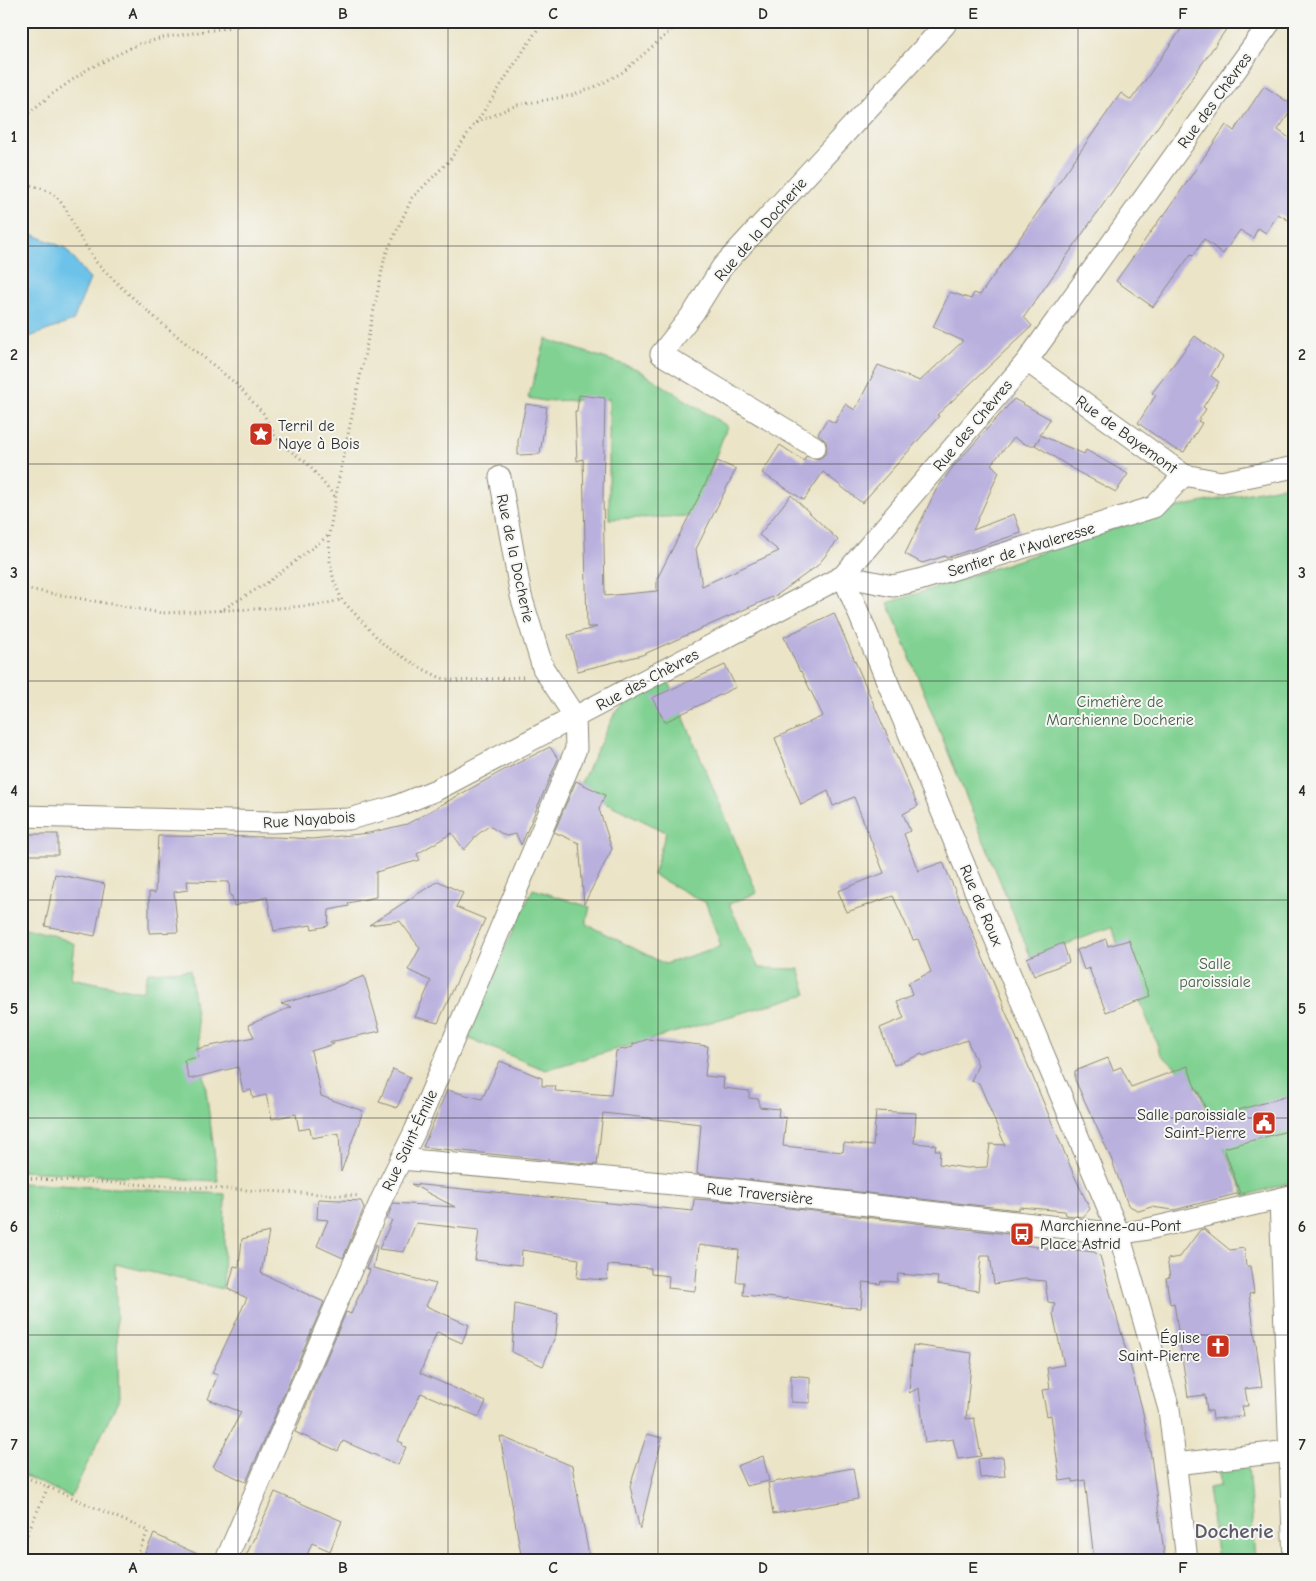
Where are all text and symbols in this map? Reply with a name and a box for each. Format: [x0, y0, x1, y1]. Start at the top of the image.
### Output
text: A [129, 5, 138, 23]
text: B [338, 5, 348, 23]
text: C [548, 5, 558, 23]
text: D [758, 5, 768, 23]
text: E [968, 5, 978, 23]
text: F [1178, 5, 1188, 23]
street label: Rue des Chèvres [1174, 49, 1256, 152]
text: 1 [11, 128, 17, 146]
text: 1 [1299, 128, 1305, 146]
street label: Rue de la Docherie [711, 174, 810, 285]
text: 2 [10, 346, 18, 364]
text: 2 [1298, 346, 1306, 364]
street label: Rue des Chèvres [929, 376, 1016, 475]
street label: Rue de Bayemont [1072, 392, 1181, 478]
place label: Terril de Naye à Bois [278, 417, 360, 453]
place icon: Terril de Naye à Bois [248, 421, 274, 447]
street label: Rue de la Docherie [493, 492, 537, 624]
street label: Sentier de l'Avaleresse [946, 519, 1097, 581]
text: 3 [10, 564, 18, 582]
text: 3 [1298, 564, 1306, 582]
street label: Rue des Chèvres [593, 645, 702, 714]
park label: Cimetière de Marchienne Docherie [1046, 693, 1194, 729]
text: 4 [10, 782, 18, 800]
text: 4 [1298, 782, 1306, 800]
street label: Rue Nayabois [262, 808, 356, 832]
street label: Rue de Roux [956, 862, 1006, 949]
park label: Salle paroissiale [1179, 955, 1251, 991]
text: 5 [10, 1000, 18, 1018]
text: 5 [1298, 1000, 1306, 1018]
street label: Rue Saint-Émile [378, 1086, 441, 1194]
place label: Salle paroissiale Saint-Pierre [1137, 1106, 1246, 1142]
public building icon: Salle paroissiale Saint-Pierre [1251, 1110, 1277, 1136]
street label: Rue Traversière [706, 1179, 814, 1209]
place label: Marchienne-au-Pont Place Astrid [1040, 1217, 1181, 1253]
text: 6 [10, 1218, 18, 1236]
text: 6 [1298, 1218, 1306, 1236]
bus stop icon: Marchienne-au-Pont Place Astrid [1009, 1221, 1035, 1247]
place label: Église Saint-Pierre [1118, 1328, 1200, 1365]
church icon: Église Saint-Pierre [1205, 1333, 1231, 1359]
text: 7 [10, 1436, 18, 1454]
text: 7 [1298, 1436, 1306, 1454]
district label: Docherie [1194, 1519, 1274, 1543]
text: A [129, 1559, 138, 1577]
text: B [338, 1559, 348, 1577]
text: C [548, 1559, 558, 1577]
text: D [758, 1559, 768, 1577]
text: E [968, 1559, 978, 1577]
text: F [1178, 1559, 1188, 1577]

